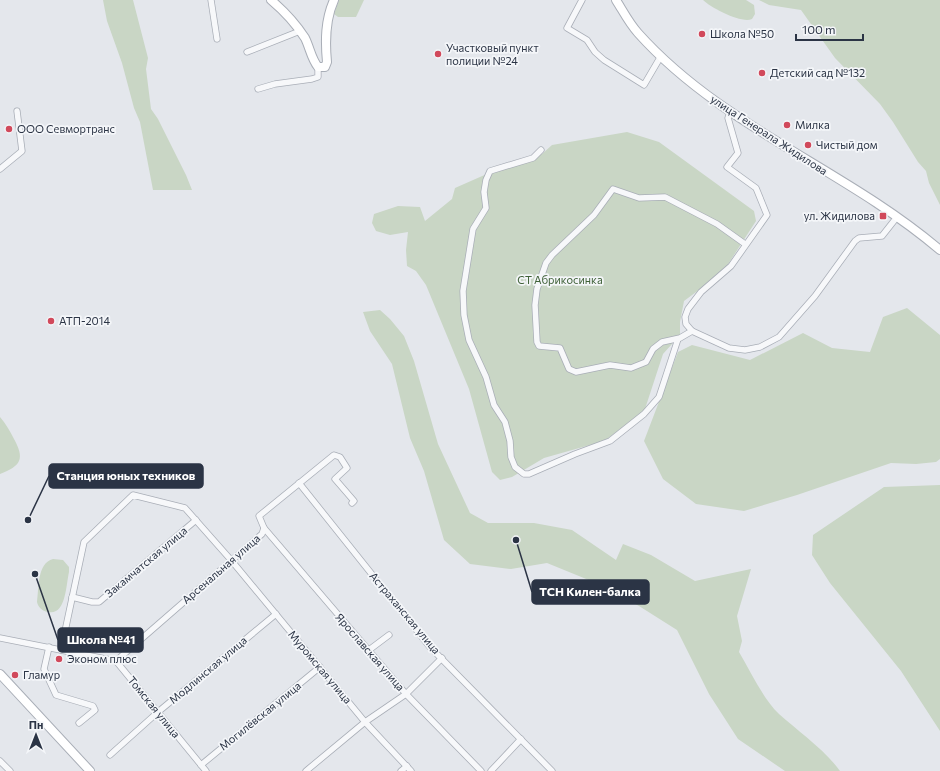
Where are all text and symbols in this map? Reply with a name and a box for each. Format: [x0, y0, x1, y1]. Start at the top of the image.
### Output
scale bar [796, 16, 863, 42]
text: 100 m [802, 22, 836, 36]
place label: Школа №50 [710, 27, 774, 40]
marker: Школа №50 [697, 29, 707, 39]
place label: Участковый пункт полиции №24 [446, 41, 539, 67]
marker: Участковый пункт полиции №24 [433, 49, 443, 59]
place label: Детский сад №132 [770, 66, 865, 79]
marker: Детский сад №132 [757, 68, 767, 78]
street label: улица Генерала Жидилова [708, 92, 830, 177]
place label: Милка [795, 118, 830, 131]
marker: Милка [782, 120, 792, 130]
place label: ООО Севмортранс [17, 122, 115, 135]
marker: ООО Севмортранс [4, 124, 14, 134]
place label: Чистый дом [816, 138, 878, 151]
marker: Чистый дом [803, 140, 813, 150]
place label: ул. Жидилова [804, 209, 875, 222]
marker: ул. Жидилова [878, 211, 888, 221]
park label: СТ Абрикосинка [517, 273, 603, 286]
place label: АТП-2014 [59, 314, 110, 327]
marker: АТП-2014 [46, 316, 56, 326]
callout: Станция юных техников [49, 464, 203, 488]
text: Станция юных техников [57, 468, 196, 482]
street label: Закамчатская улица [102, 524, 189, 600]
street label: Арсенальная улица [179, 531, 262, 606]
street label: Астраханская улица [367, 569, 443, 656]
callout: ТСН Килен-балка [532, 580, 649, 604]
text: ТСН Килен-балка [539, 584, 641, 598]
street label: Ярославская улица [333, 610, 408, 693]
street label: Муромская улица [286, 627, 355, 706]
callout: Школа №41 [58, 628, 143, 652]
text: Школа №41 [67, 632, 135, 646]
street label: Модлинская улица [166, 633, 249, 706]
place label: Эконом плюс [67, 652, 137, 665]
marker: Эконом плюс [54, 654, 64, 664]
place label: Гламур [23, 668, 60, 681]
marker: Гламур [10, 670, 20, 680]
street label: Томская улица [126, 673, 183, 740]
street label: Могилёвская улица [216, 679, 303, 753]
north arrow [16, 715, 56, 755]
text: Пн [29, 718, 43, 731]

